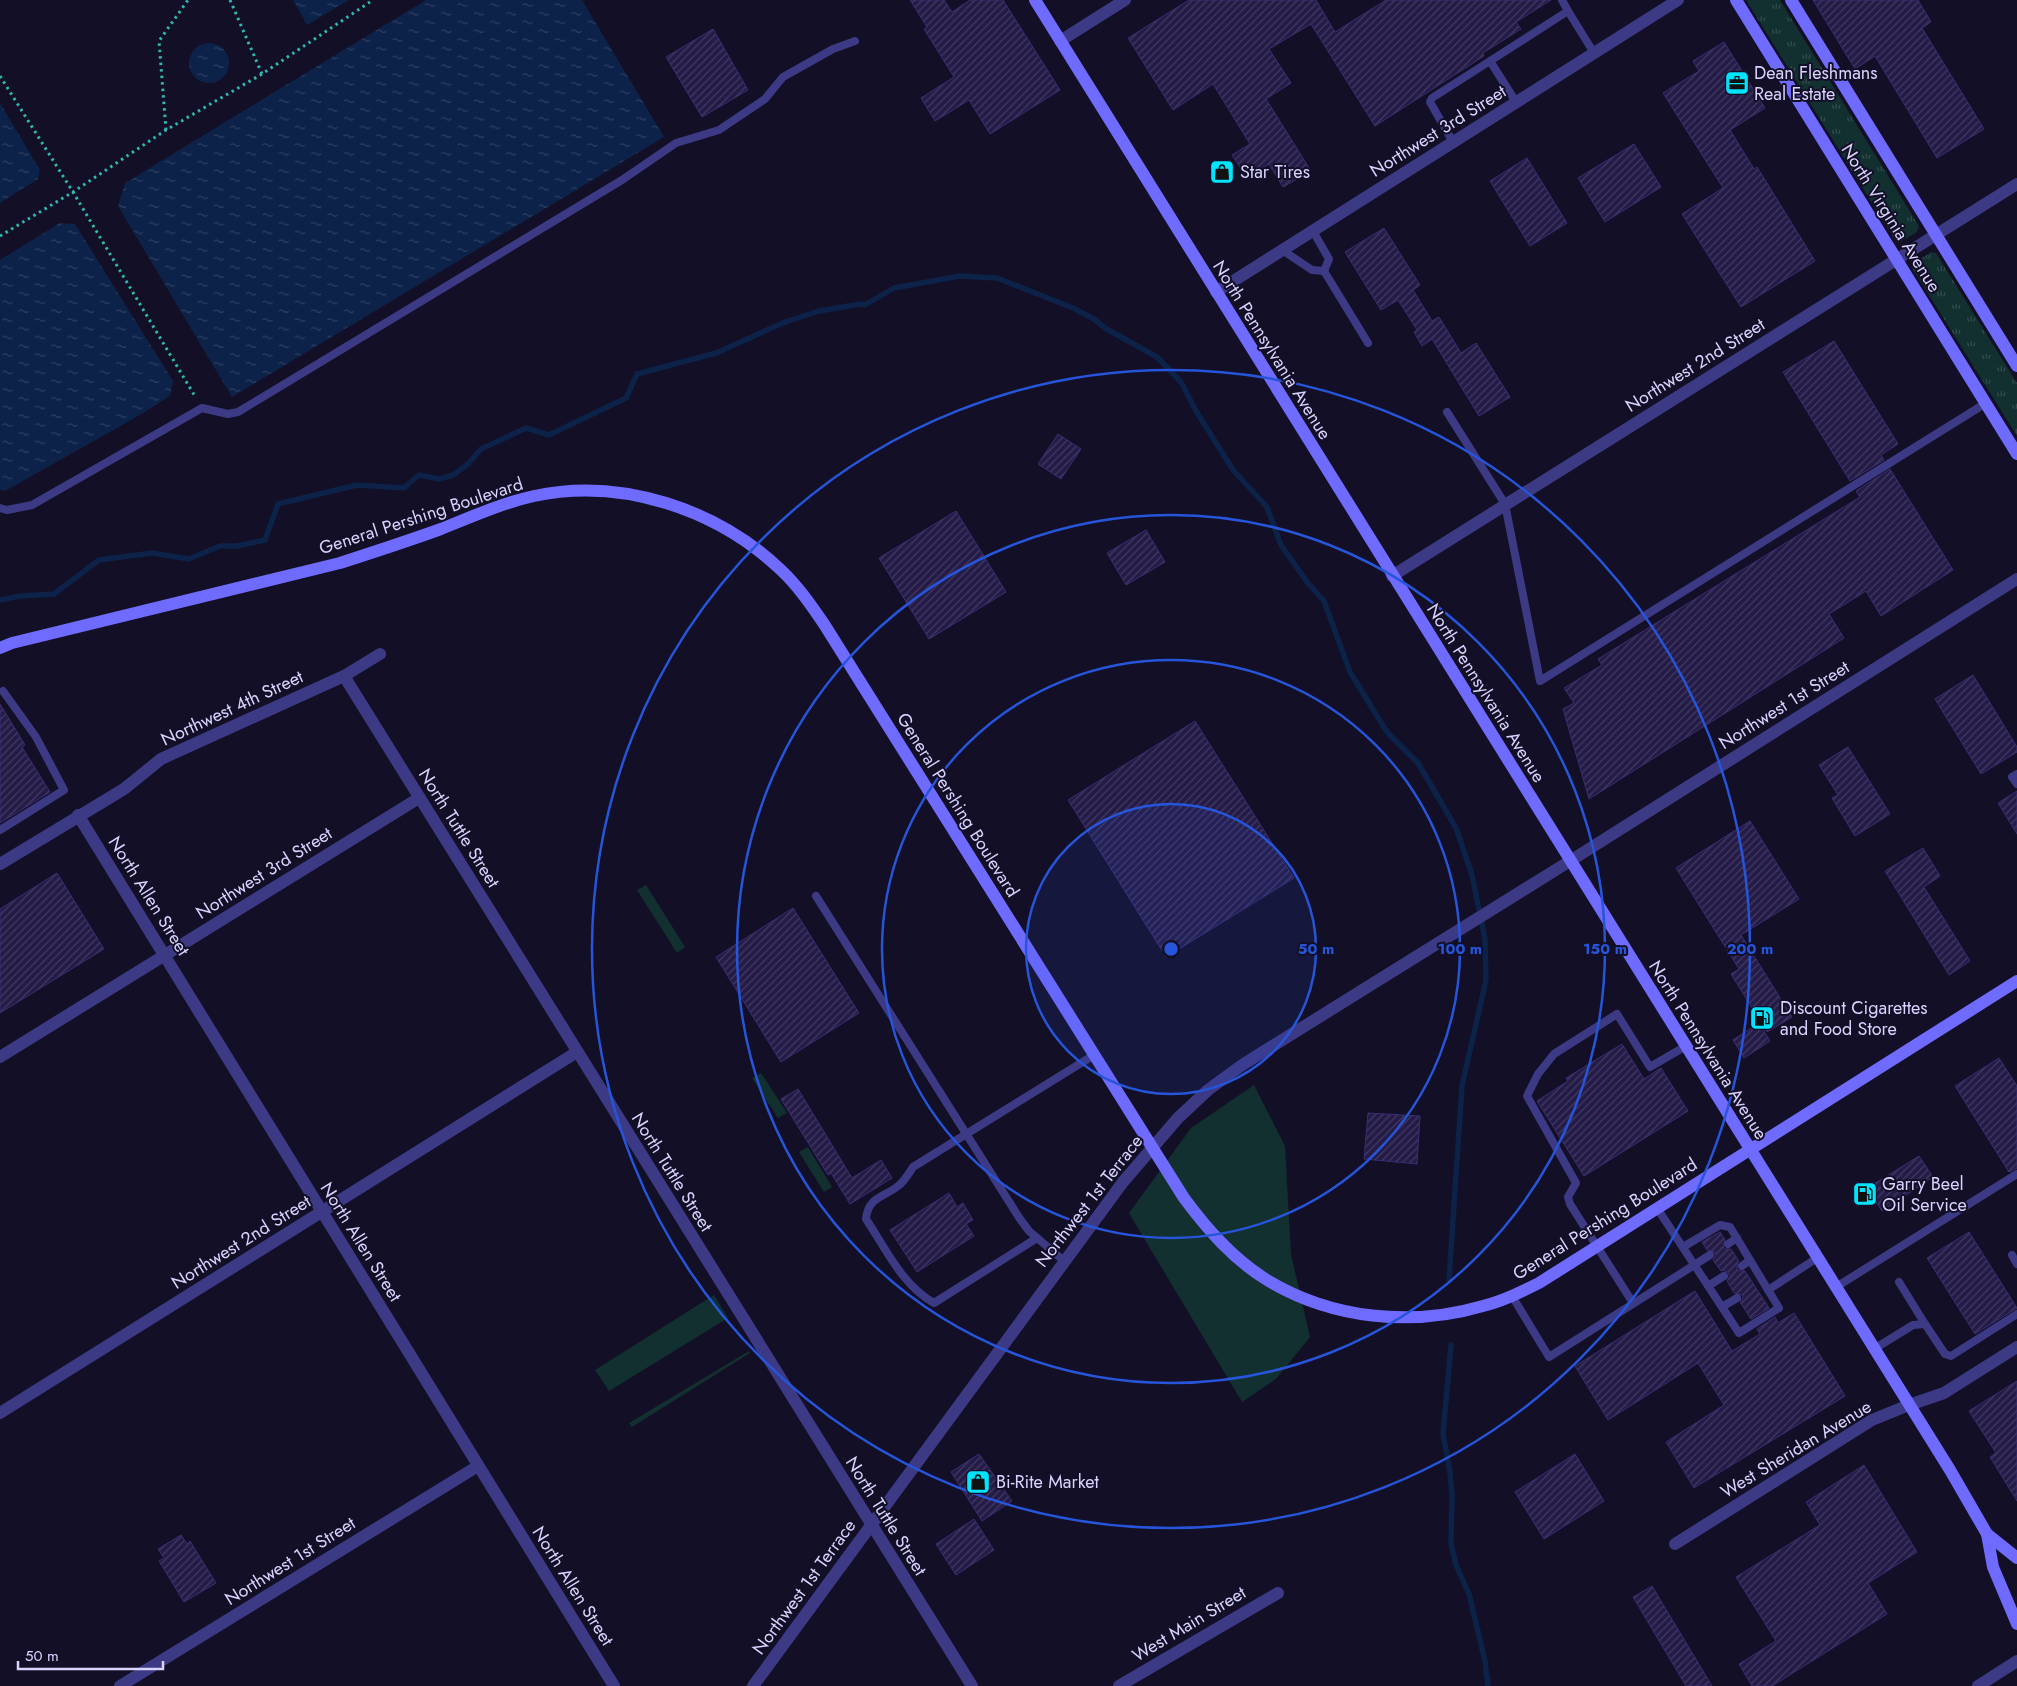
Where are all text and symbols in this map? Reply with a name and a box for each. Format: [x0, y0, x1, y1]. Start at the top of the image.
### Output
place label: Dean Fleshmans Real Estate [1754, 60, 1878, 107]
office icon: Dean Fleshmans Real Estate [1724, 70, 1750, 96]
street label: Northwest 3rd Street [1365, 78, 1512, 183]
street label: North Virginia Avenue [1835, 139, 1947, 297]
shop icon: Star Tires [1209, 159, 1235, 185]
place label: Star Tires [1240, 159, 1310, 185]
street label: North Pennsylvania Avenue [1206, 255, 1338, 445]
street label: Northwest 2nd Street [1620, 311, 1770, 418]
street label: General Pershing Boulevard [316, 471, 526, 561]
street label: North Pennsylvania Avenue [1420, 598, 1552, 788]
street label: Northwest 1st Street [1714, 654, 1855, 756]
street label: Northwest 4th Street [157, 663, 308, 752]
street label: General Pershing Boulevard [891, 708, 1025, 902]
street label: North Tuttle Street [412, 763, 506, 893]
street label: Northwest 3rd Street [191, 820, 338, 925]
street label: North Allen Street [102, 831, 197, 961]
text: 50 m [1298, 938, 1334, 960]
text: 100 m [1438, 938, 1482, 960]
text: 150 m [1583, 938, 1627, 960]
text: 200 m [1727, 938, 1773, 960]
centre of rings [1162, 940, 1180, 958]
street label: North Pennsylvania Avenue [1642, 955, 1774, 1145]
place label: Discount Cigarettes and Food Store [1780, 995, 1928, 1042]
fuel station icon: Discount Cigarettes and Food Store [1749, 1005, 1775, 1031]
street label: North Tuttle Street [625, 1107, 719, 1237]
street label: Northwest 1st Terrace [1029, 1129, 1149, 1273]
street label: General Pershing Boulevard [1508, 1152, 1702, 1286]
place label: Garry Beel Oil Service [1882, 1171, 1967, 1218]
street label: North Allen Street [314, 1177, 409, 1307]
fuel station icon: Garry Beel Oil Service [1852, 1181, 1878, 1207]
street label: Northwest 2nd Street [166, 1188, 316, 1295]
street label: West Sheridan Avenue [1716, 1394, 1876, 1504]
street label: North Tuttle Street [839, 1451, 933, 1581]
shop icon: Bi-Rite Market [965, 1469, 991, 1495]
place label: Bi-Rite Market [996, 1469, 1100, 1495]
street label: Northwest 1st Street [220, 1510, 361, 1612]
street label: Northwest 1st Terrace [746, 1514, 862, 1660]
street label: North Allen Street [526, 1521, 621, 1651]
street label: West Main Street [1127, 1579, 1251, 1668]
scale bar [18, 1638, 162, 1670]
text: 50 m [25, 1645, 59, 1667]

